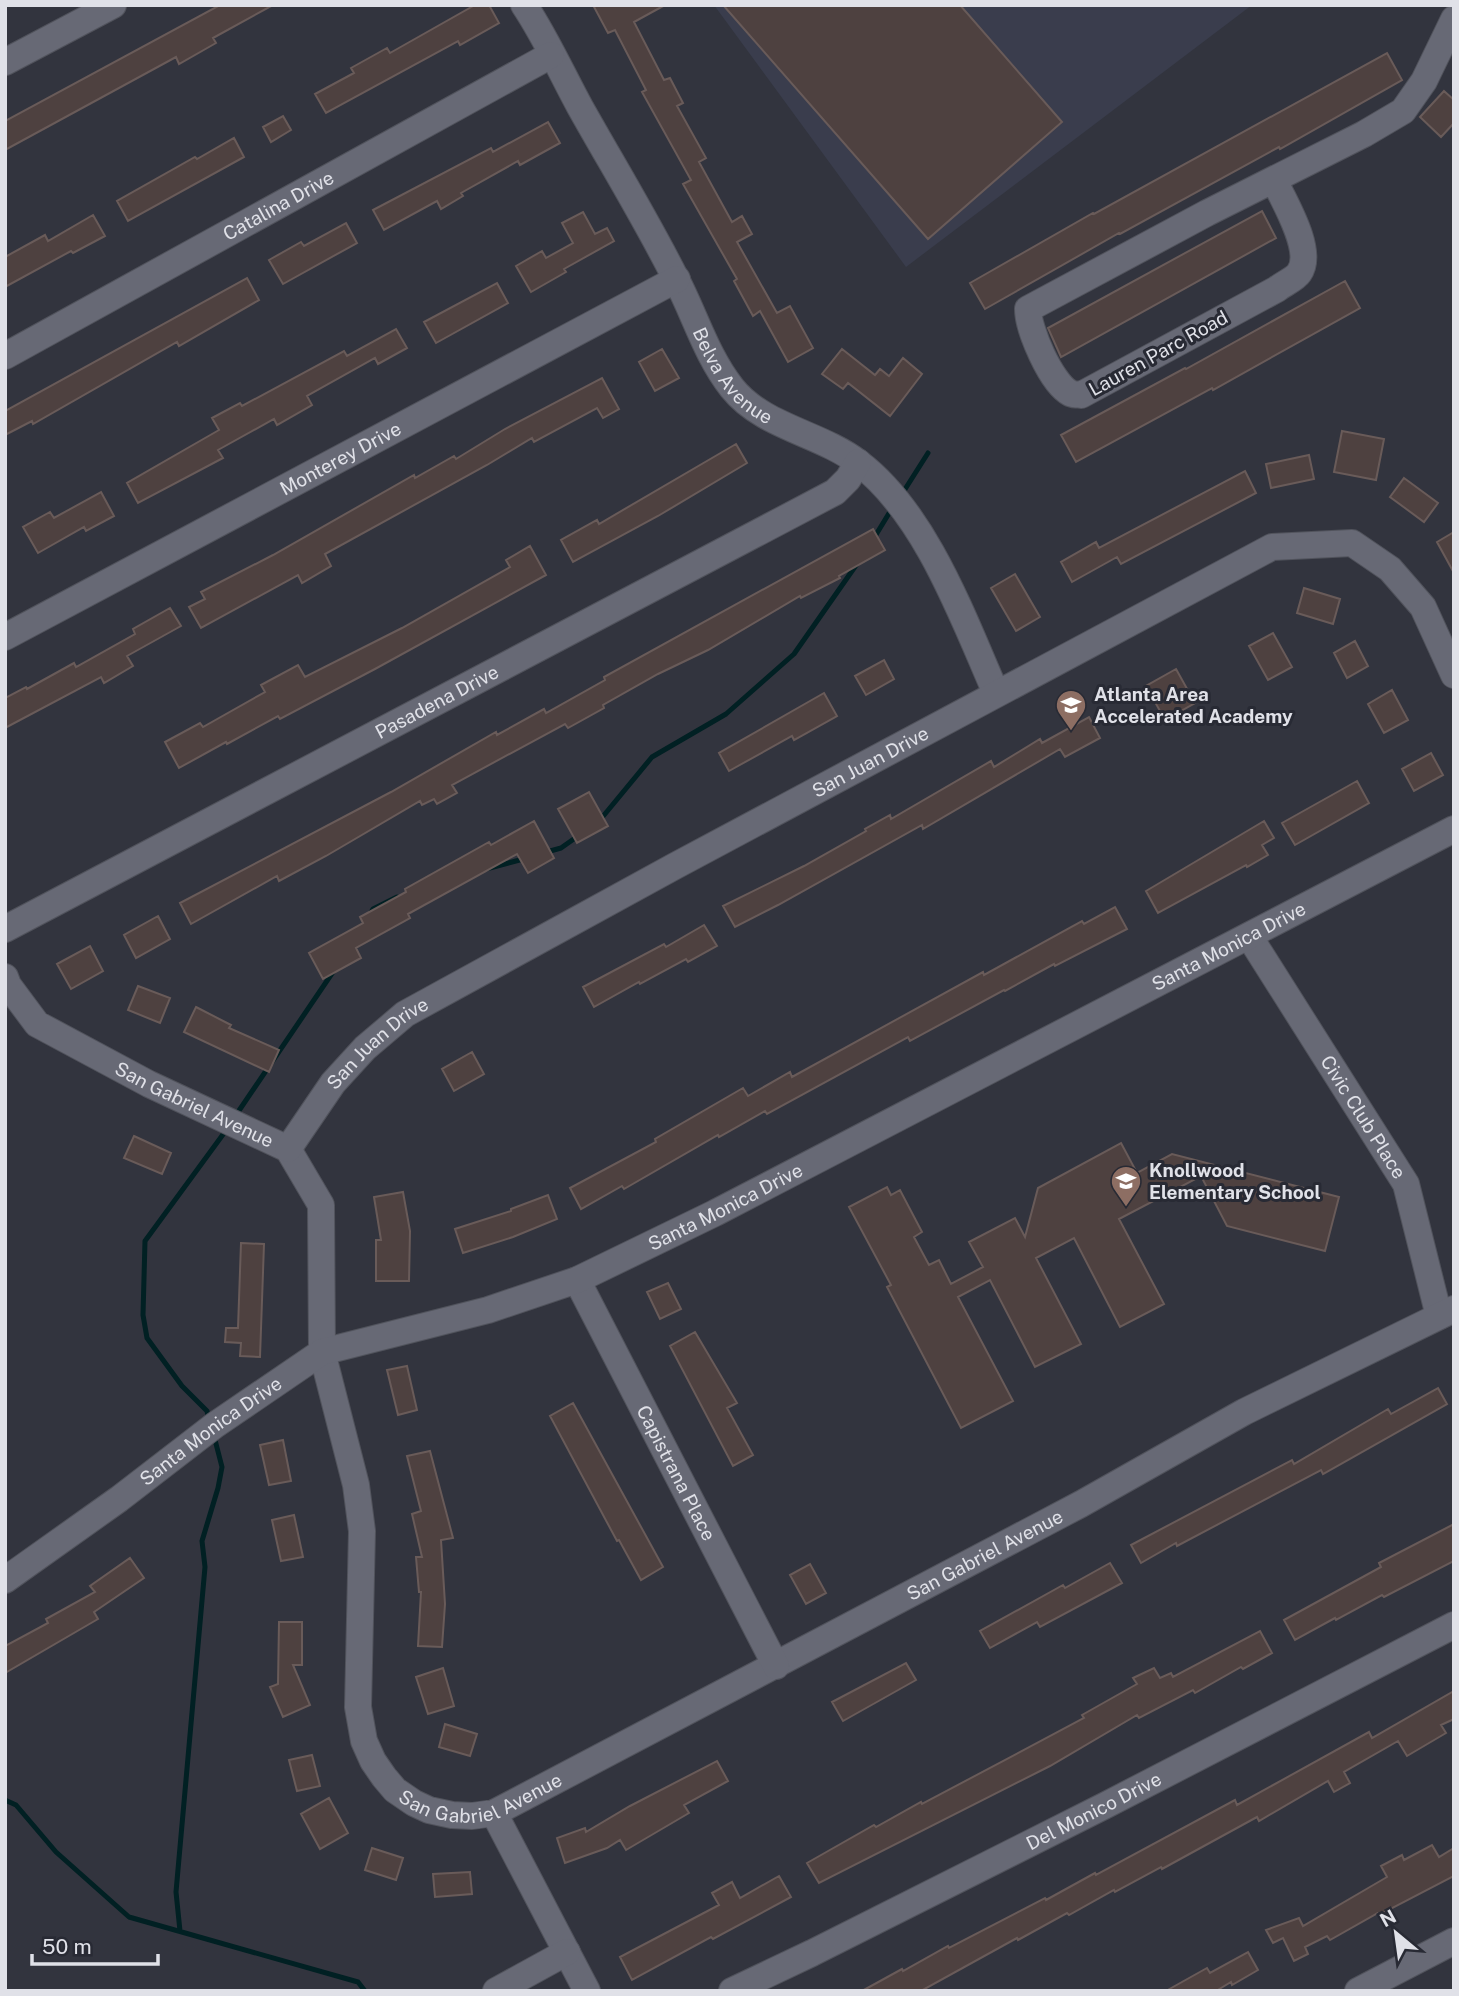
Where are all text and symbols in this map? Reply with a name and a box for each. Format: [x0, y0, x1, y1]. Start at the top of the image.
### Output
street label: Catalina Drive [219, 166, 337, 245]
street label: Lauren Parc Road [1085, 306, 1231, 400]
street label: Belva Avenue [688, 324, 777, 428]
street label: Monterey Drive [276, 417, 405, 500]
street label: Pasadena Drive [371, 660, 502, 743]
place label: Atlanta Area Accelerated Academy [1094, 683, 1293, 727]
school or university icon: Atlanta Area Accelerated Academy [1054, 688, 1088, 732]
street label: San Juan Drive [808, 722, 932, 802]
street label: Santa Monica Drive [1148, 897, 1309, 995]
street label: San Juan Drive [322, 993, 432, 1094]
street label: Civic Club Place [1316, 1051, 1411, 1183]
street label: San Gabriel Avenue [111, 1057, 277, 1152]
street label: Santa Monica Drive [644, 1159, 806, 1255]
place label: Knollwood Elementary School [1149, 1159, 1321, 1203]
school or university icon: Knollwood Elementary School [1109, 1164, 1143, 1208]
street label: Santa Monica Drive [135, 1372, 286, 1490]
street label: Capistrana Place [632, 1401, 720, 1544]
street label: San Gabriel Avenue [903, 1505, 1066, 1605]
street label: Del Monico Drive [1022, 1767, 1165, 1854]
street label: San Gabriel Avenue [395, 1768, 565, 1827]
north arrow [1361, 1898, 1431, 1968]
text: N [1376, 1905, 1400, 1931]
scale bar [32, 1923, 158, 1967]
text: 50 m [42, 1934, 92, 1959]

